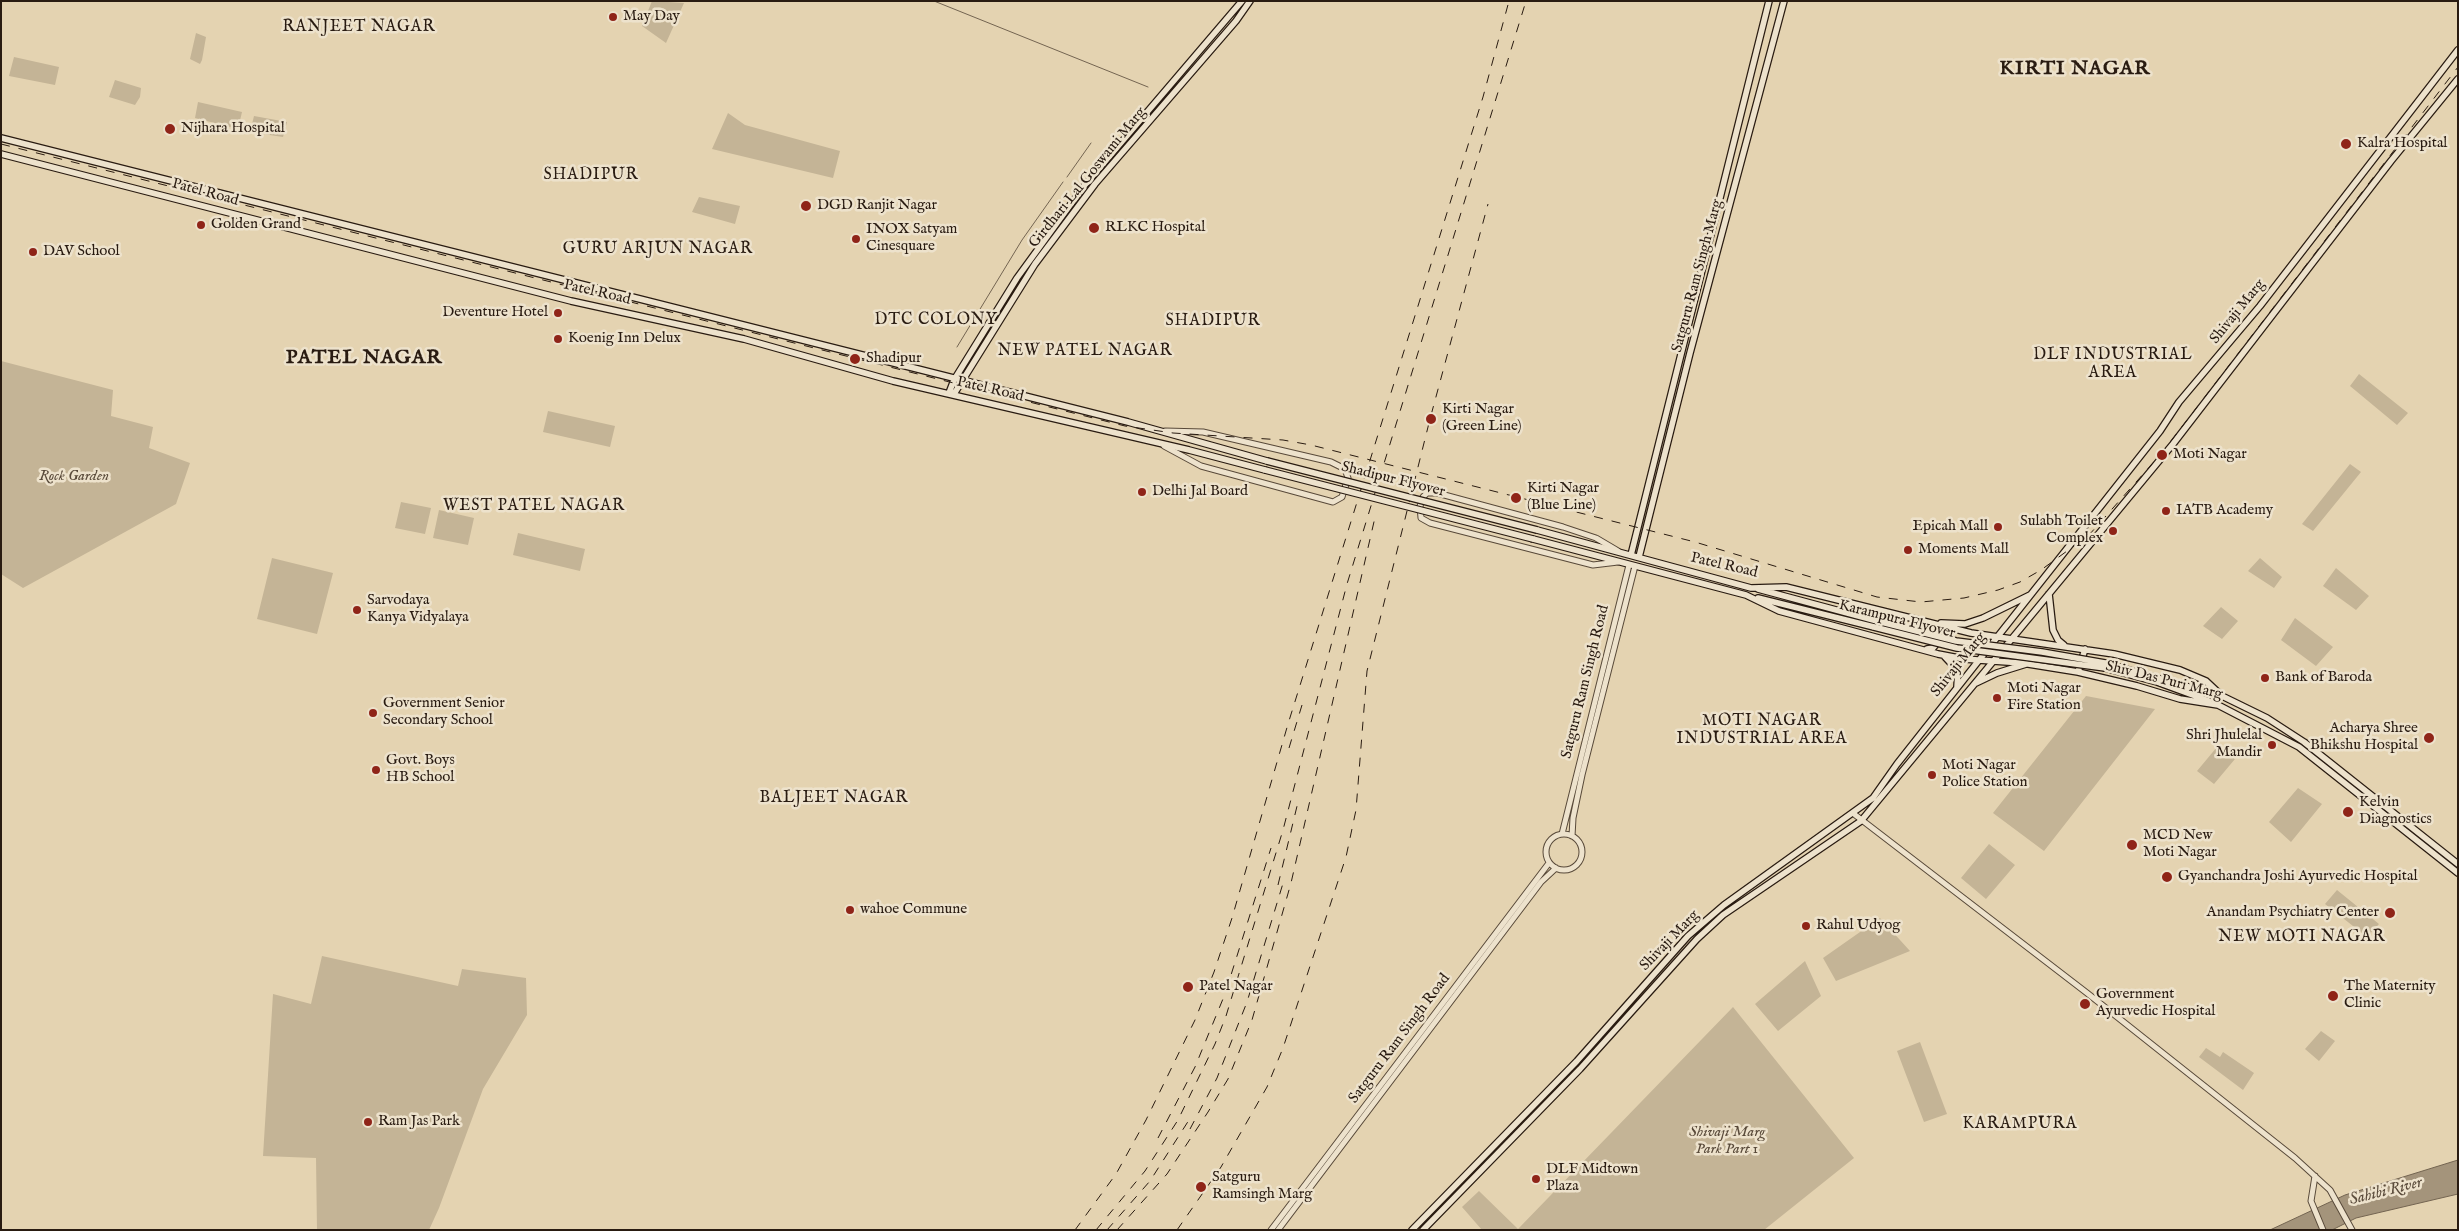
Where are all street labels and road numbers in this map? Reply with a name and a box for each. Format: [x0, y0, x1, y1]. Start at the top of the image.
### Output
street label: Girdhari Lal Goswami Marg [1026, 104, 1150, 252]
street label: Patel Road [170, 175, 240, 211]
street label: Satguru Ram Singh Marg [1669, 197, 1727, 355]
street label: Shivaji Marg [2207, 276, 2269, 348]
street label: Patel Road [562, 277, 632, 309]
street label: Patel Road [955, 374, 1025, 406]
street label: Shadipur Flyover [1339, 458, 1447, 502]
street label: Patel Road [1689, 550, 1759, 582]
street label: Karampura Flyover [1837, 597, 1957, 643]
street label: Satguru Ram Singh Road [1558, 603, 1614, 761]
street label: Shivaji Marg [1928, 629, 1990, 701]
street label: Shiv Das Puri Marg [2104, 658, 2224, 704]
street label: Shivaji Marg [1637, 907, 1703, 975]
street label: Satguru Ram Singh Road [1345, 971, 1455, 1107]

